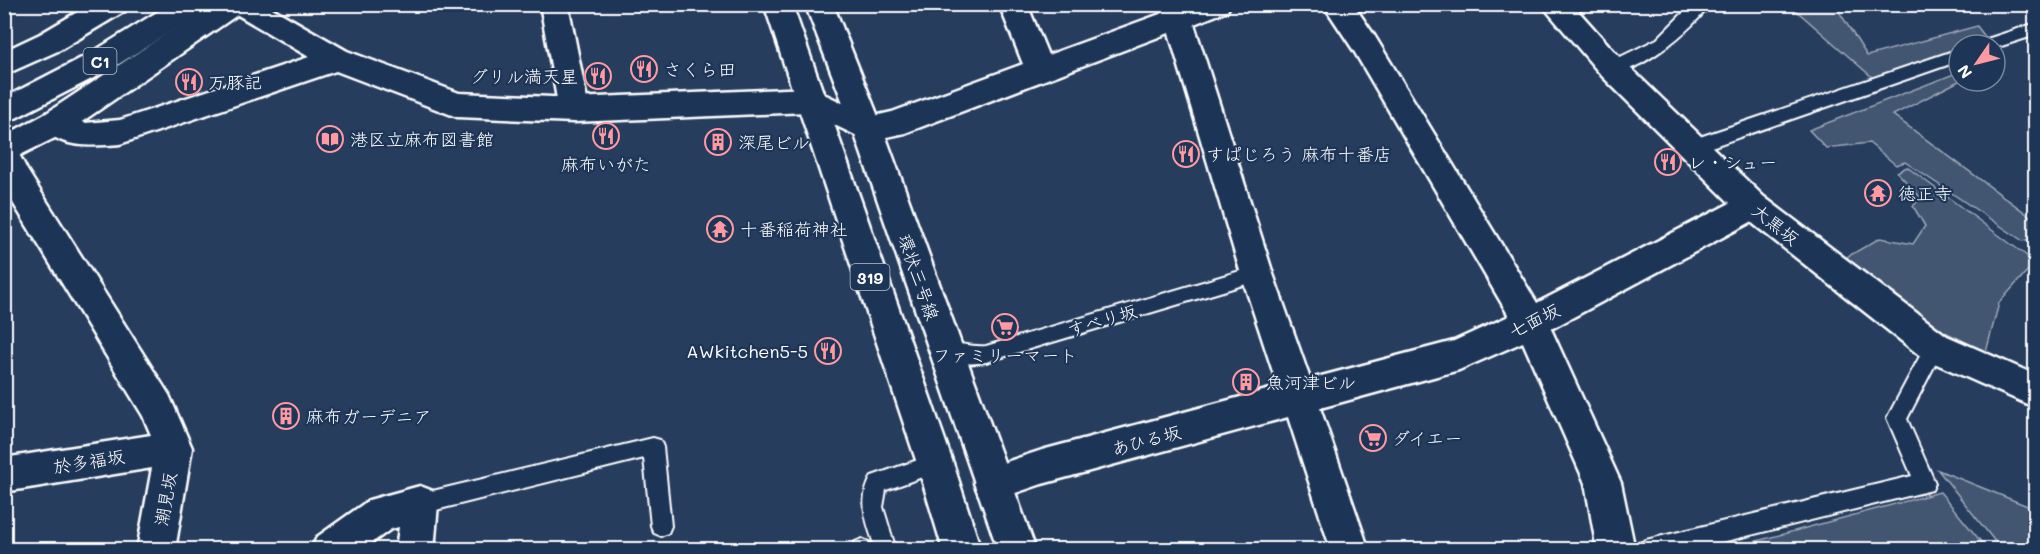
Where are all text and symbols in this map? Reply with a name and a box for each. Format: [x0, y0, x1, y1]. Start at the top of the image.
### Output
north arrow [1947, 33, 2007, 93]
road number: C1 [84, 48, 116, 74]
restaurant icon: さくら田 [629, 54, 659, 84]
place label: さくら田 [664, 57, 736, 81]
restaurant icon: グリル満天星 [583, 61, 613, 91]
text: N [1952, 61, 1976, 83]
place label: グリル満天星 [470, 64, 578, 88]
restaurant icon: 万豚記 [174, 67, 204, 97]
place label: 万豚記 [208, 70, 262, 94]
restaurant icon: 麻布いがた [591, 121, 621, 151]
library icon: 港区立麻布図書館 [315, 124, 345, 154]
place label: 港区立麻布図書館 [350, 127, 494, 151]
building icon: 深尾ビル [703, 127, 733, 157]
place label: 深尾ビル [738, 130, 810, 154]
restaurant icon: すぱじろう 麻布十番店 [1171, 139, 1201, 169]
place label: すぱじろう 麻布十番店 [1206, 142, 1391, 166]
restaurant icon: レ・シュー [1653, 147, 1683, 177]
place label: レ・シュー [1688, 150, 1777, 174]
place label: 麻布いがた [561, 152, 651, 176]
temple icon: 徳正寺 [1863, 178, 1893, 208]
place label: 徳正寺 [1898, 181, 1952, 205]
street label: 大黒坂 [1747, 198, 1805, 250]
temple icon: 十番稲荷神社 [705, 214, 735, 244]
place label: 十番稲荷神社 [740, 217, 848, 241]
street label: 環状三号線 [893, 231, 945, 323]
road number: 319 [850, 264, 890, 290]
street label: 七面坂 [1504, 297, 1564, 343]
street label: すべり坂 [1064, 298, 1140, 342]
supermarket icon: ファミリーマート [990, 312, 1020, 342]
restaurant icon: AWkitchen5-5 [813, 336, 843, 366]
place label: AWkitchen5-5 [686, 339, 808, 363]
place label: ファミリーマート [933, 343, 1077, 367]
building icon: 魚河津ビル [1231, 367, 1261, 397]
place label: 魚河津ビル [1266, 370, 1356, 394]
building icon: 麻布ガーデニア [271, 401, 301, 431]
place label: 麻布ガーデニア [306, 404, 432, 428]
street label: あひる坂 [1108, 419, 1184, 461]
supermarket icon: ダイエー [1358, 423, 1388, 453]
place label: ダイエー [1392, 426, 1462, 450]
street label: 於多福坂 [52, 444, 126, 478]
street label: 潮見坂 [148, 470, 182, 528]

